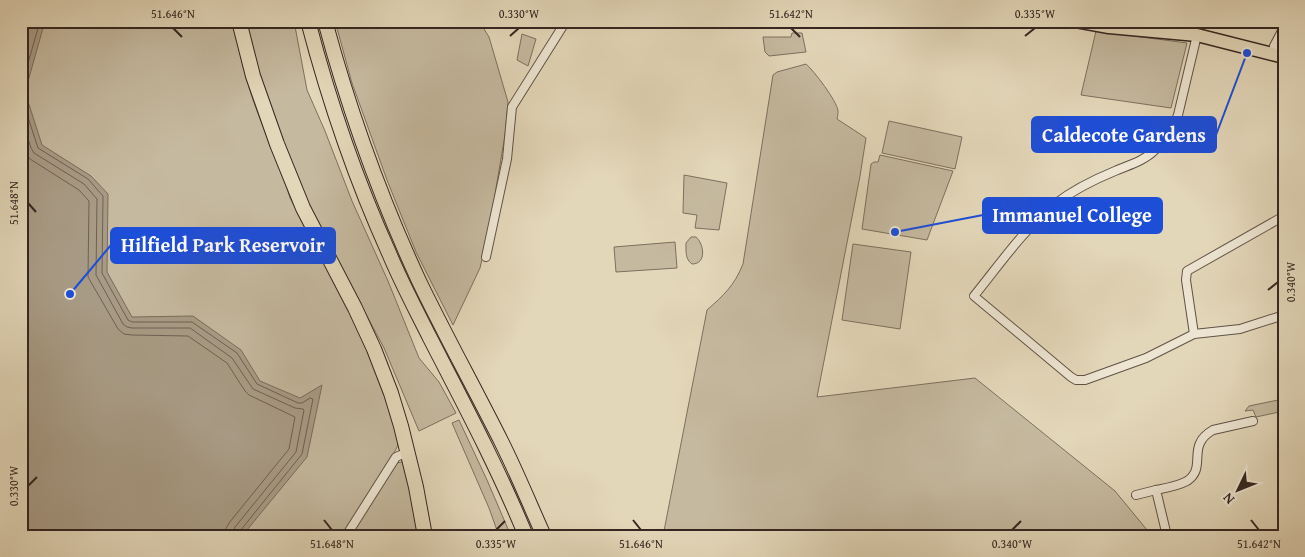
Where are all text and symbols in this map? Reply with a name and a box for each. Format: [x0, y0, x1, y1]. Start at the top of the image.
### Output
text: 51.646°N [151, 5, 195, 22]
text: 0.330°W [499, 5, 540, 22]
text: 51.642°N [769, 5, 813, 22]
text: 0.335°W [1015, 5, 1056, 22]
callout: Caldecote Gardens [1032, 117, 1216, 152]
text: Caldecote Gardens [1042, 120, 1206, 149]
text: 51.648°N [5, 181, 22, 225]
callout: Immanuel College [983, 198, 1162, 233]
text: Immanuel College [992, 200, 1152, 229]
callout: Hilfield Park Reservoir [111, 228, 335, 263]
text: Hilfield Park Reservoir [121, 230, 325, 259]
text: 0.340°W [1282, 261, 1299, 302]
north arrow [1212, 464, 1262, 514]
text: 0.330°W [5, 465, 22, 506]
text: N [1218, 488, 1239, 509]
text: 51.648°N [310, 535, 354, 552]
text: 0.335°W [476, 535, 517, 552]
text: 51.646°N [619, 535, 663, 552]
text: 0.340°W [992, 535, 1033, 552]
text: 51.642°N [1237, 535, 1281, 552]

